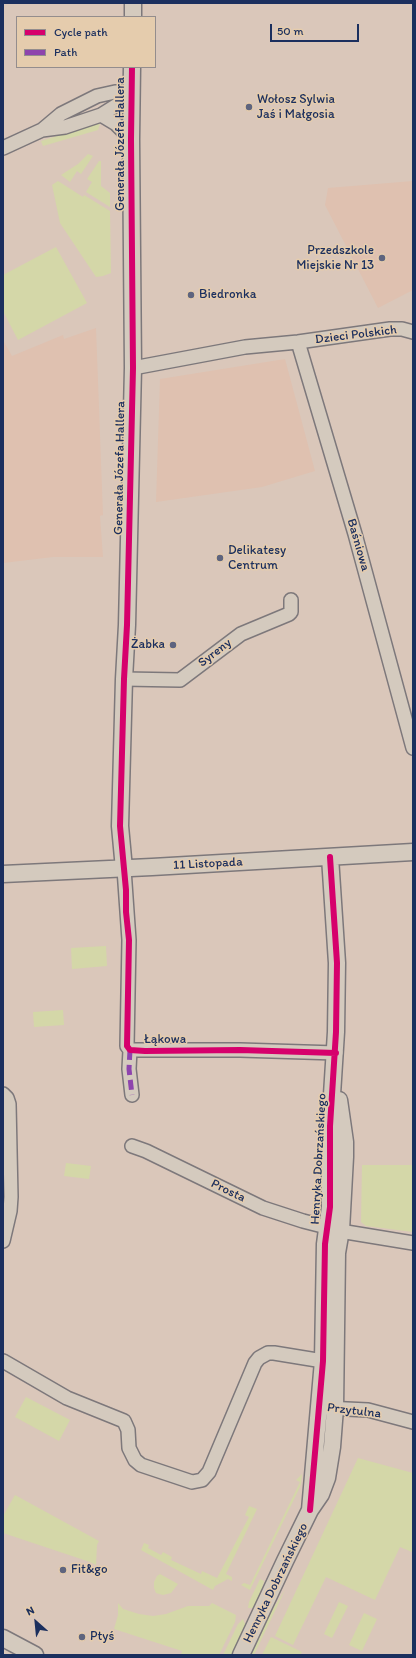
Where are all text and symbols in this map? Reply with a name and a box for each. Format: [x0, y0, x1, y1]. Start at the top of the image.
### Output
legend [16, 16, 156, 68]
scale bar [272, 16, 361, 42]
text: 50 m [277, 24, 303, 38]
text: Cycle path [54, 25, 108, 39]
text: Path [54, 45, 77, 59]
street label: Generała Józefa Hallera [113, 77, 129, 211]
place label: Wołosz Sylwia Jaś i Małgosia [257, 92, 335, 123]
marker: Wołosz Sylwia Jaś i Małgosia [244, 102, 254, 112]
place label: Przedszkole Miejskie Nr 13 [296, 243, 374, 274]
marker: Przedszkole Miejskie Nr 13 [377, 253, 387, 263]
place label: Biedronka [199, 287, 256, 303]
marker: Biedronka [186, 290, 196, 300]
street label: Dzieci Polskich [314, 322, 398, 348]
street label: Generała Józefa Hallera [111, 401, 129, 535]
street label: Baśniowa [343, 517, 373, 573]
place label: Delikatesy Centrum [228, 543, 286, 574]
marker: Delikatesy Centrum [215, 553, 225, 563]
street label: Syreny [195, 635, 235, 671]
place label: Żabka [131, 637, 165, 653]
marker: Żabka [168, 640, 178, 650]
street label: 11 Listopada [173, 854, 243, 874]
street label: Łąkowa [144, 1032, 186, 1048]
street label: Henryka Dobrzańskiego [308, 1093, 330, 1225]
street label: Prosta [208, 1176, 248, 1206]
street label: Przytulna [326, 1400, 382, 1422]
street label: Henryka Dobrzańskiego [240, 1520, 312, 1646]
place label: Fit&go [71, 1562, 107, 1578]
marker: Fit&go [58, 1565, 68, 1575]
north arrow [16, 1602, 56, 1642]
text: N [24, 1603, 37, 1618]
place label: Ptyś [90, 1629, 114, 1645]
marker: Ptyś [77, 1632, 87, 1642]

